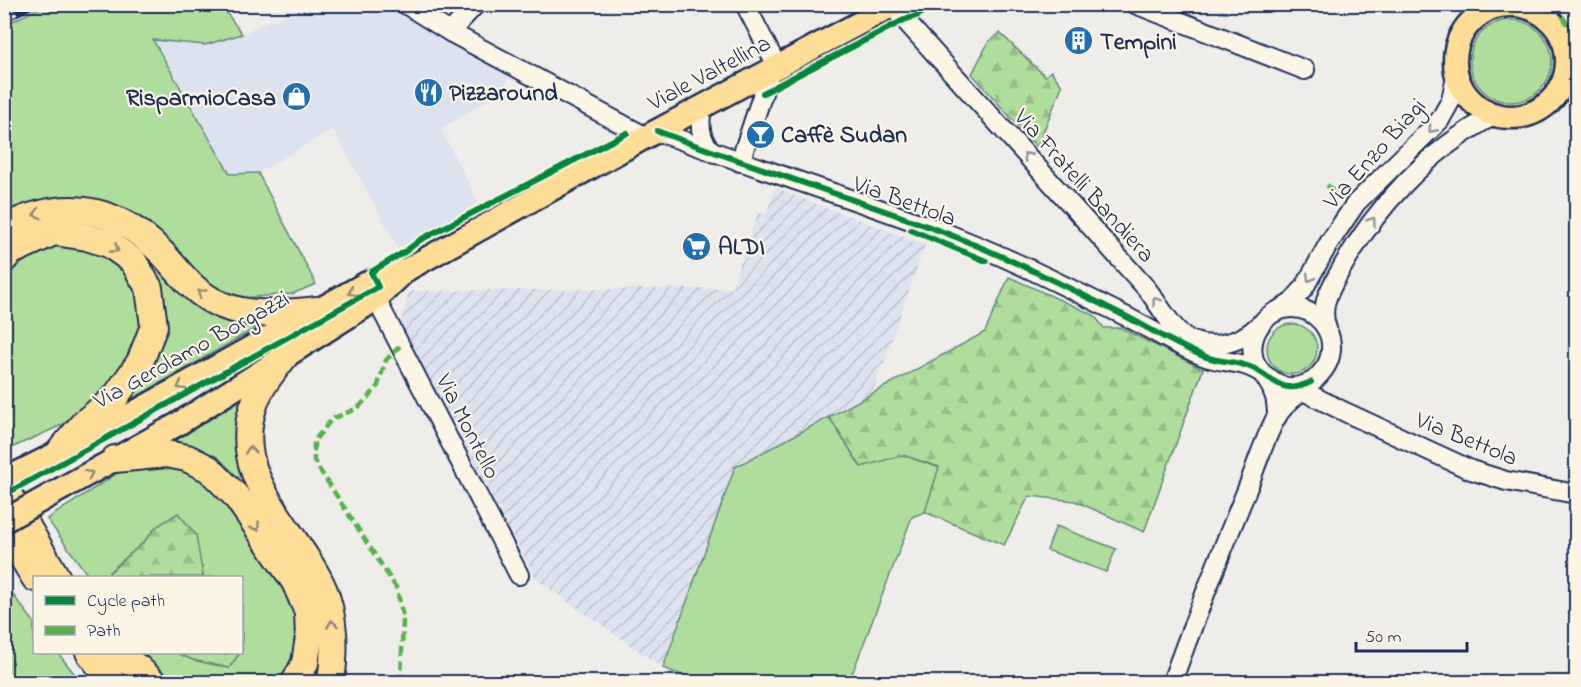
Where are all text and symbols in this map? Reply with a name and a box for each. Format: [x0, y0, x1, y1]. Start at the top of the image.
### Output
building icon: Tempini [1063, 25, 1095, 57]
place label: Tempini [1100, 26, 1177, 61]
street label: Viale Valtellina [642, 27, 778, 122]
restaurant icon: Pizzaround [412, 76, 444, 108]
place label: Pizzaround [449, 77, 558, 112]
shop icon: RisparmioCasa [281, 81, 313, 113]
place label: RisparmioCasa [126, 82, 276, 117]
street label: Via Enzo Biagi [1316, 91, 1435, 219]
street label: Via Fratelli Bandiera [1004, 101, 1162, 272]
bar icon: Caffè Sudan [744, 118, 776, 150]
place label: Caffè Sudan [781, 119, 907, 154]
one-way arrow [1428, 122, 1439, 132]
one-way arrow [1023, 152, 1034, 163]
street label: Via Bettola [847, 167, 961, 237]
one-way arrow [32, 207, 42, 220]
one-way arrow [1365, 217, 1376, 228]
supermarket icon: ALDI [681, 230, 713, 262]
place label: ALDI [718, 231, 765, 266]
one-way arrow [109, 242, 120, 253]
one-way arrow [1305, 272, 1317, 282]
street label: Via Gerolamo Borgazzi [87, 283, 297, 420]
one-way arrow [348, 284, 358, 296]
one-way arrow [197, 289, 208, 300]
one-way arrow [1152, 297, 1163, 308]
street label: Via Montello [425, 368, 508, 486]
one-way arrow [177, 379, 187, 390]
street label: Via Bettola [1409, 404, 1522, 477]
one-way arrow [244, 446, 257, 455]
one-way arrow [83, 469, 93, 481]
one-way arrow [249, 520, 260, 531]
legend [33, 576, 243, 654]
text: Cycle path [87, 589, 165, 615]
scale bar [1356, 615, 1467, 653]
text: Path [87, 619, 121, 645]
one-way arrow [326, 620, 338, 629]
text: 50 m [1365, 625, 1402, 651]

